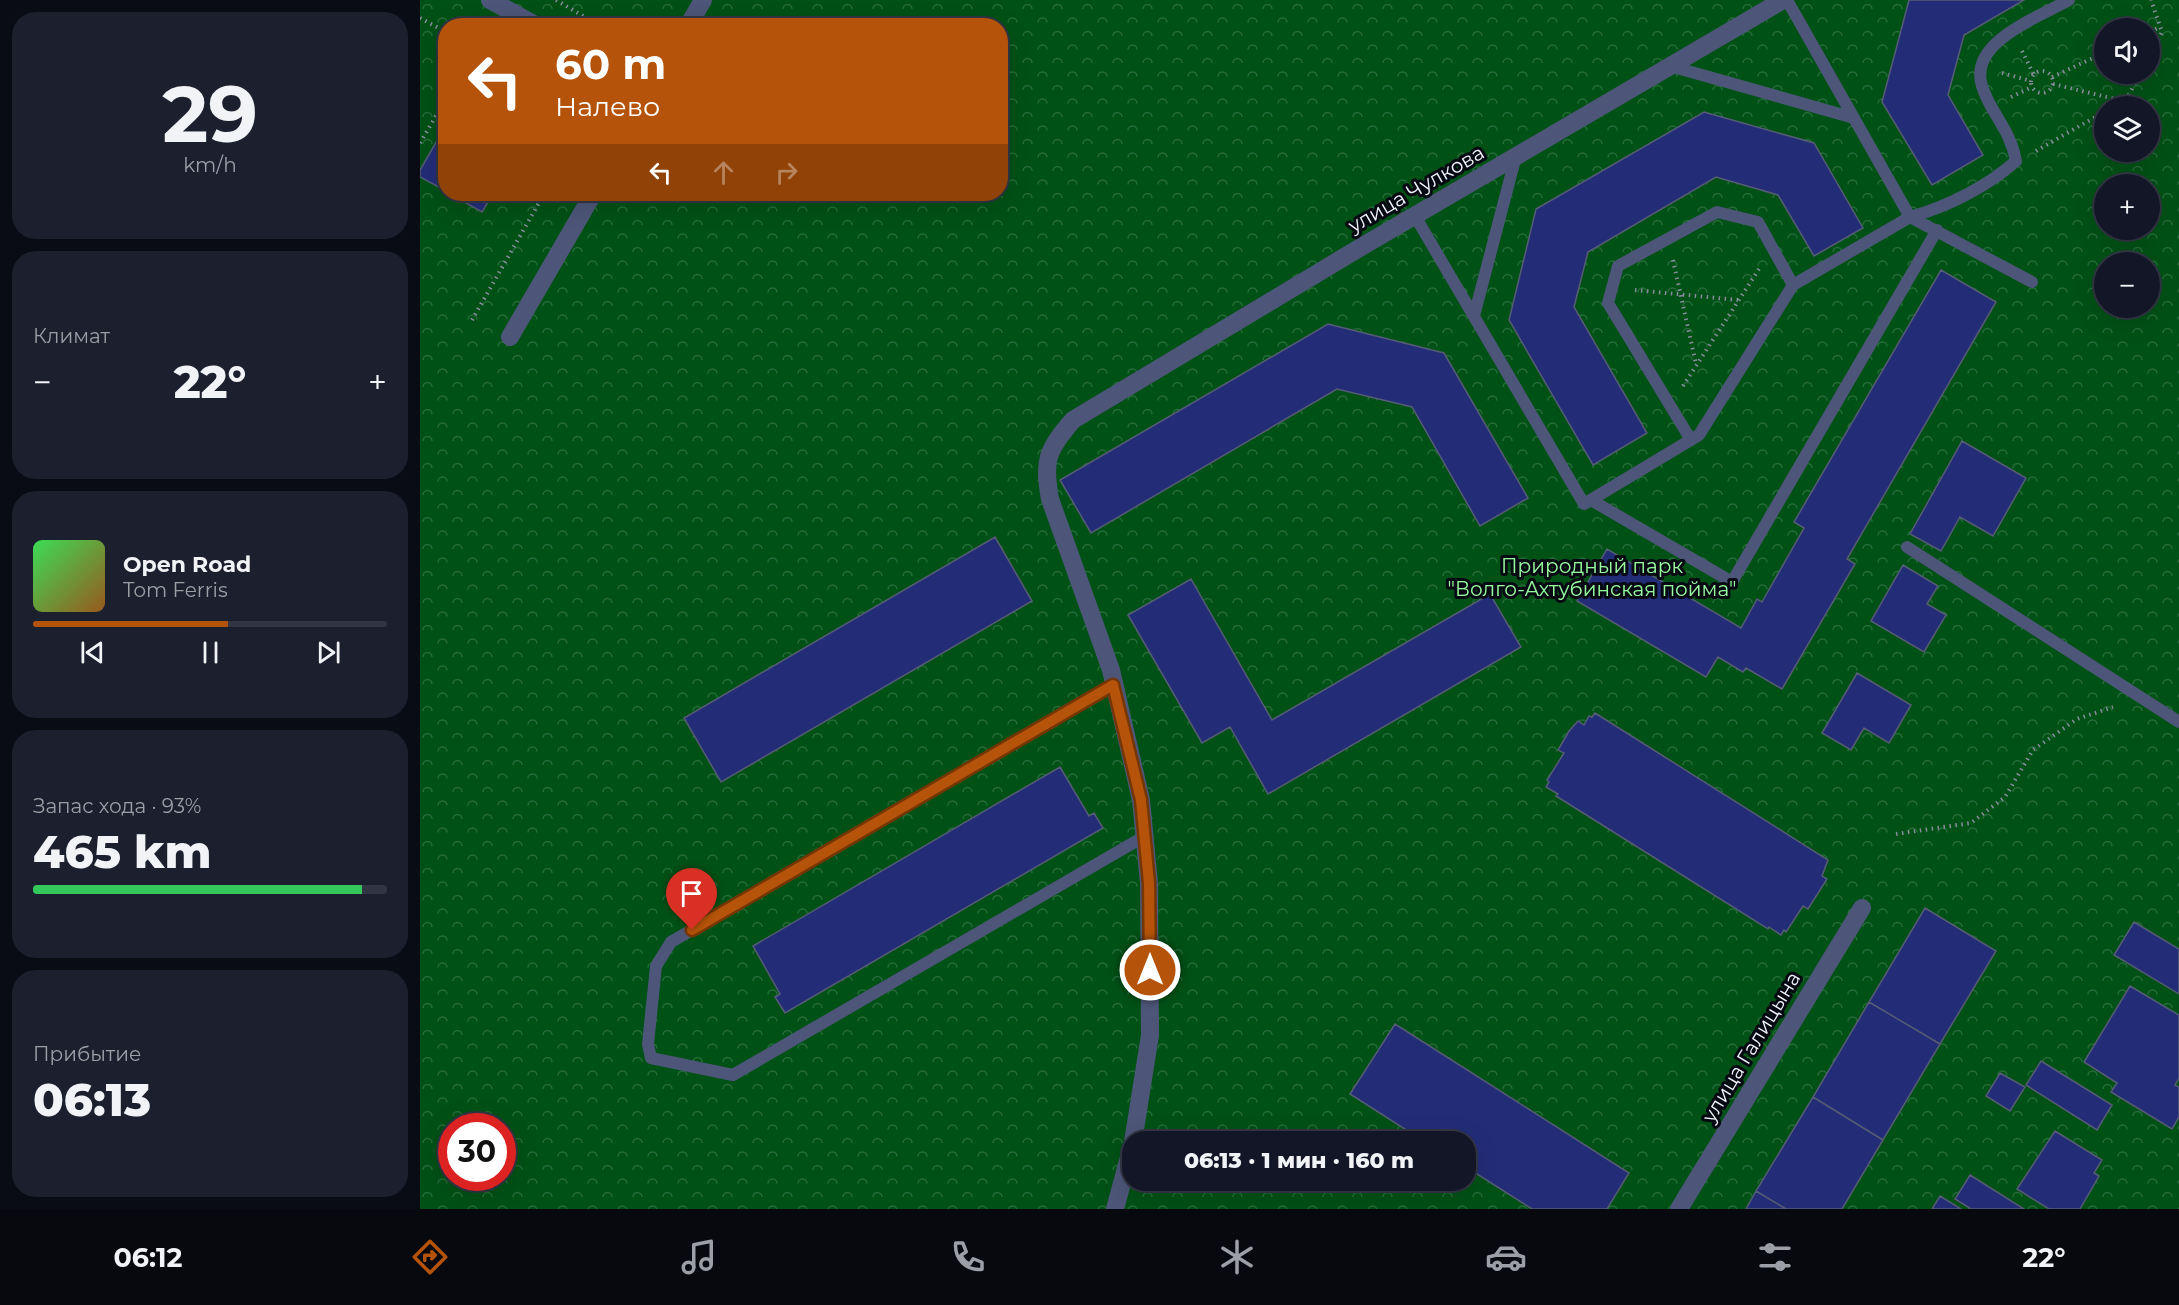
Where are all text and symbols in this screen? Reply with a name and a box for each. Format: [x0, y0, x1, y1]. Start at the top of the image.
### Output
map controls [2094, 18, 2160, 318]
button: sound [2094, 18, 2160, 84]
text: 60 m [555, 38, 666, 90]
icon: left [456, 42, 534, 120]
text: 29 [162, 66, 258, 162]
text: Налево [555, 90, 660, 123]
button: layers [2094, 96, 2160, 162]
street label: улица Чулкова [1343, 140, 1488, 238]
text: km/h [183, 153, 237, 177]
icon: left [644, 156, 677, 189]
icon: ahead [707, 156, 740, 189]
icon: right [770, 156, 803, 189]
button: + [2094, 174, 2160, 240]
button: − [2094, 252, 2160, 318]
text: Климат [33, 324, 110, 348]
text: 22° [174, 354, 246, 409]
text: − [33, 362, 52, 402]
text: + [368, 362, 387, 402]
text: Open Road [123, 551, 251, 578]
park label: Природный парк "Волго-Ахтубинская пойма" [1447, 554, 1737, 601]
text: Tom Ferris [123, 578, 228, 602]
icon: previous [76, 636, 109, 669]
icon: pause [194, 636, 227, 669]
icon: next [312, 636, 345, 669]
text: Запас хода · 93% [33, 794, 201, 818]
text: 465 km [33, 824, 212, 879]
pin [666, 868, 717, 930]
icon: arrive [675, 877, 708, 910]
position arrow [1118, 938, 1182, 1002]
street label: улица Галицына [1696, 967, 1805, 1127]
text: Прибытие [33, 1042, 141, 1066]
text: 06:13 [33, 1072, 151, 1127]
speed limit sign: 30 [438, 1113, 516, 1191]
text: 06:13 · 1 мин · 160 m [1184, 1147, 1414, 1174]
icon: directions [409, 1236, 451, 1278]
icon: music [678, 1236, 720, 1278]
icon: phone [947, 1236, 989, 1278]
icon: climate [1216, 1236, 1258, 1278]
icon: car [1485, 1236, 1527, 1278]
icon: filters [1754, 1236, 1796, 1278]
text: 06:12 [113, 1241, 183, 1274]
text: 22° [2022, 1241, 2065, 1274]

